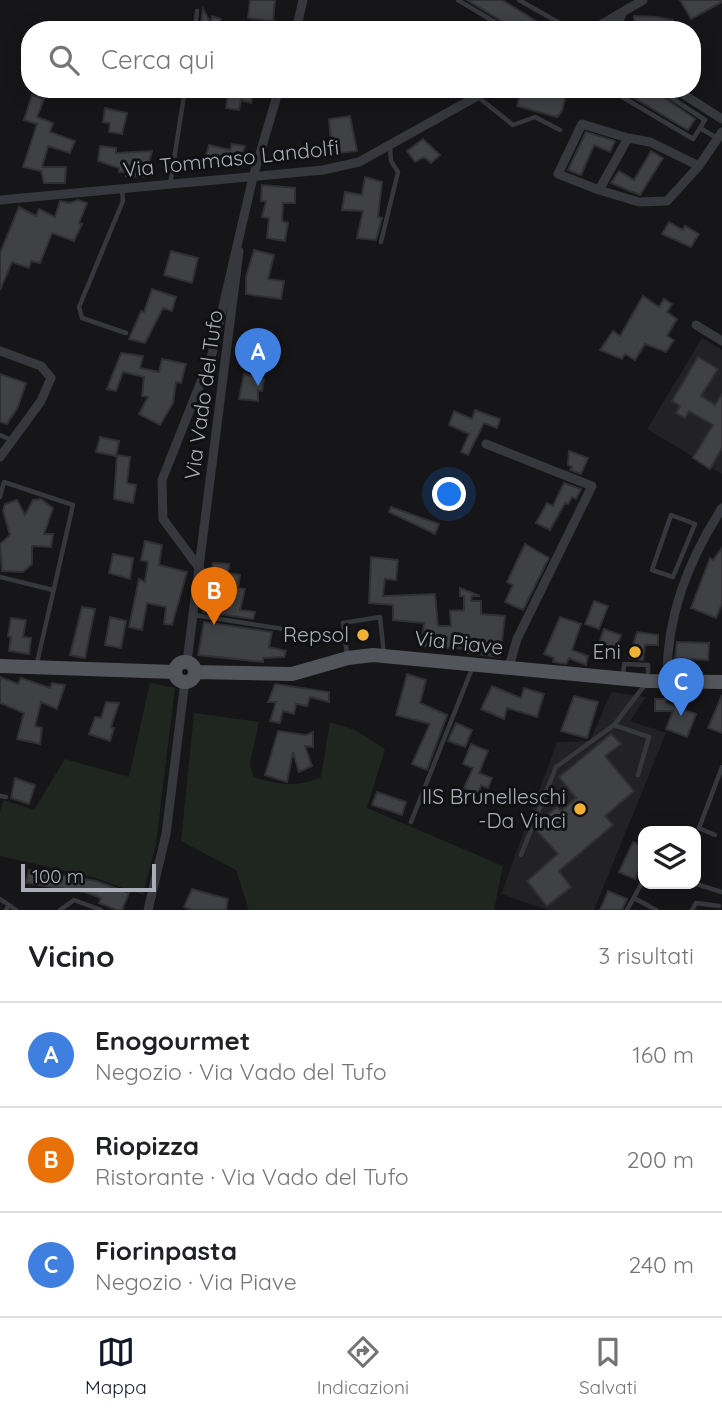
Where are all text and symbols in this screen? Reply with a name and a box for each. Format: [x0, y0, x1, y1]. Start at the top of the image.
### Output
search box [21, 21, 701, 98]
icon: search [45, 41, 83, 79]
text: Cerca qui [101, 43, 215, 76]
street label: Via Tommaso Landolfi [121, 134, 340, 182]
street label: Via Vado del Tufo [178, 308, 228, 481]
pin: A [235, 328, 281, 386]
your location [432, 477, 466, 511]
pin: B [191, 567, 237, 625]
place label: Repsol [283, 621, 349, 647]
street label: Via Piave [413, 624, 505, 660]
marker: Repsol [355, 627, 371, 643]
place label: Eni [592, 638, 621, 664]
marker: Eni [627, 644, 643, 660]
pin: C [658, 658, 704, 716]
place label: IIS Brunelleschi -Da Vinci [422, 783, 566, 833]
marker: IIS Brunelleschi -Da Vinci [572, 801, 588, 817]
map controls [638, 826, 701, 889]
button: layers [638, 826, 701, 889]
scale bar [21, 861, 156, 893]
text: 100 m [32, 864, 84, 888]
text: Vicino [28, 937, 115, 975]
text: 3 risultati [598, 941, 694, 970]
text: Enogourmet [95, 1024, 250, 1057]
text: A [44, 1040, 58, 1069]
text: 160 m [632, 1040, 694, 1069]
text: Negozio · Via Vado del Tufo [95, 1057, 387, 1086]
text: Riopizza [95, 1129, 199, 1162]
text: B [43, 1145, 59, 1174]
text: 200 m [627, 1145, 694, 1174]
text: Ristorante · Via Vado del Tufo [95, 1162, 409, 1191]
text: Fiorinpasta [95, 1234, 237, 1267]
text: C [44, 1250, 58, 1279]
text: 240 m [629, 1250, 694, 1279]
text: Negozio · Via Piave [95, 1267, 297, 1296]
tab: Mappa [85, 1333, 147, 1399]
tab: Indicazioni [317, 1333, 409, 1399]
tab: Salvati [579, 1333, 637, 1399]

